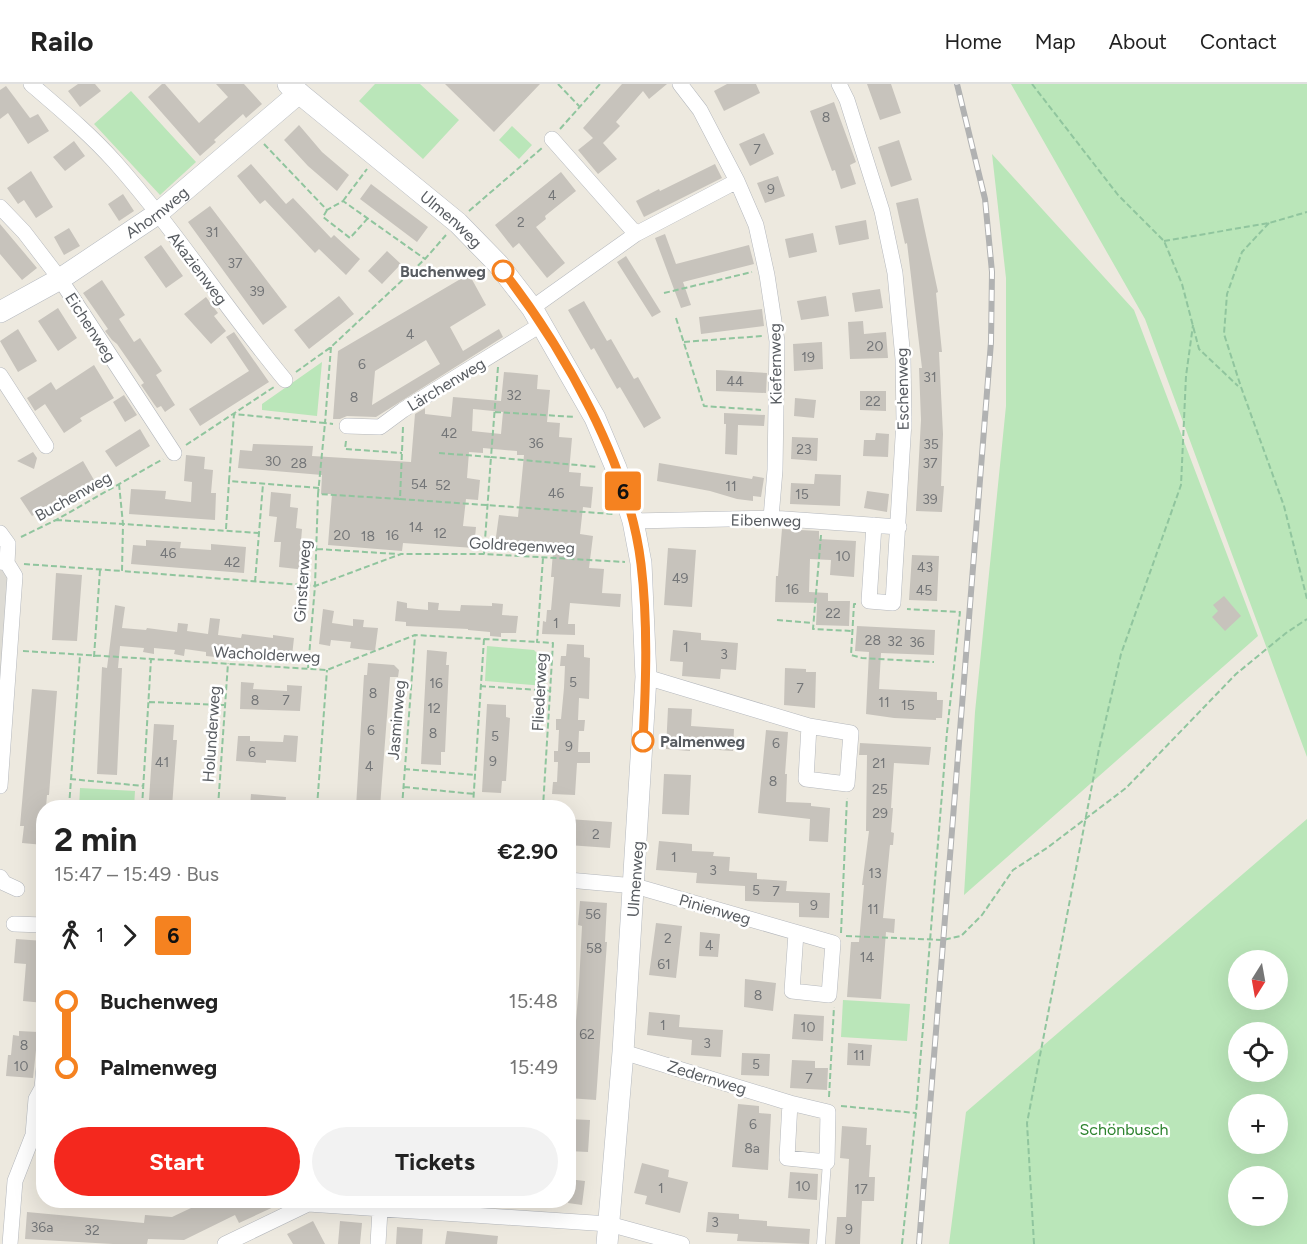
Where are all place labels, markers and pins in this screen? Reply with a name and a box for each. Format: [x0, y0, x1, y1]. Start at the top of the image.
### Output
marker: Buchenweg [492, 260, 514, 282]
place label: Buchenweg [400, 262, 486, 281]
marker: Palmenweg [632, 730, 654, 752]
place label: Palmenweg [660, 732, 745, 751]

